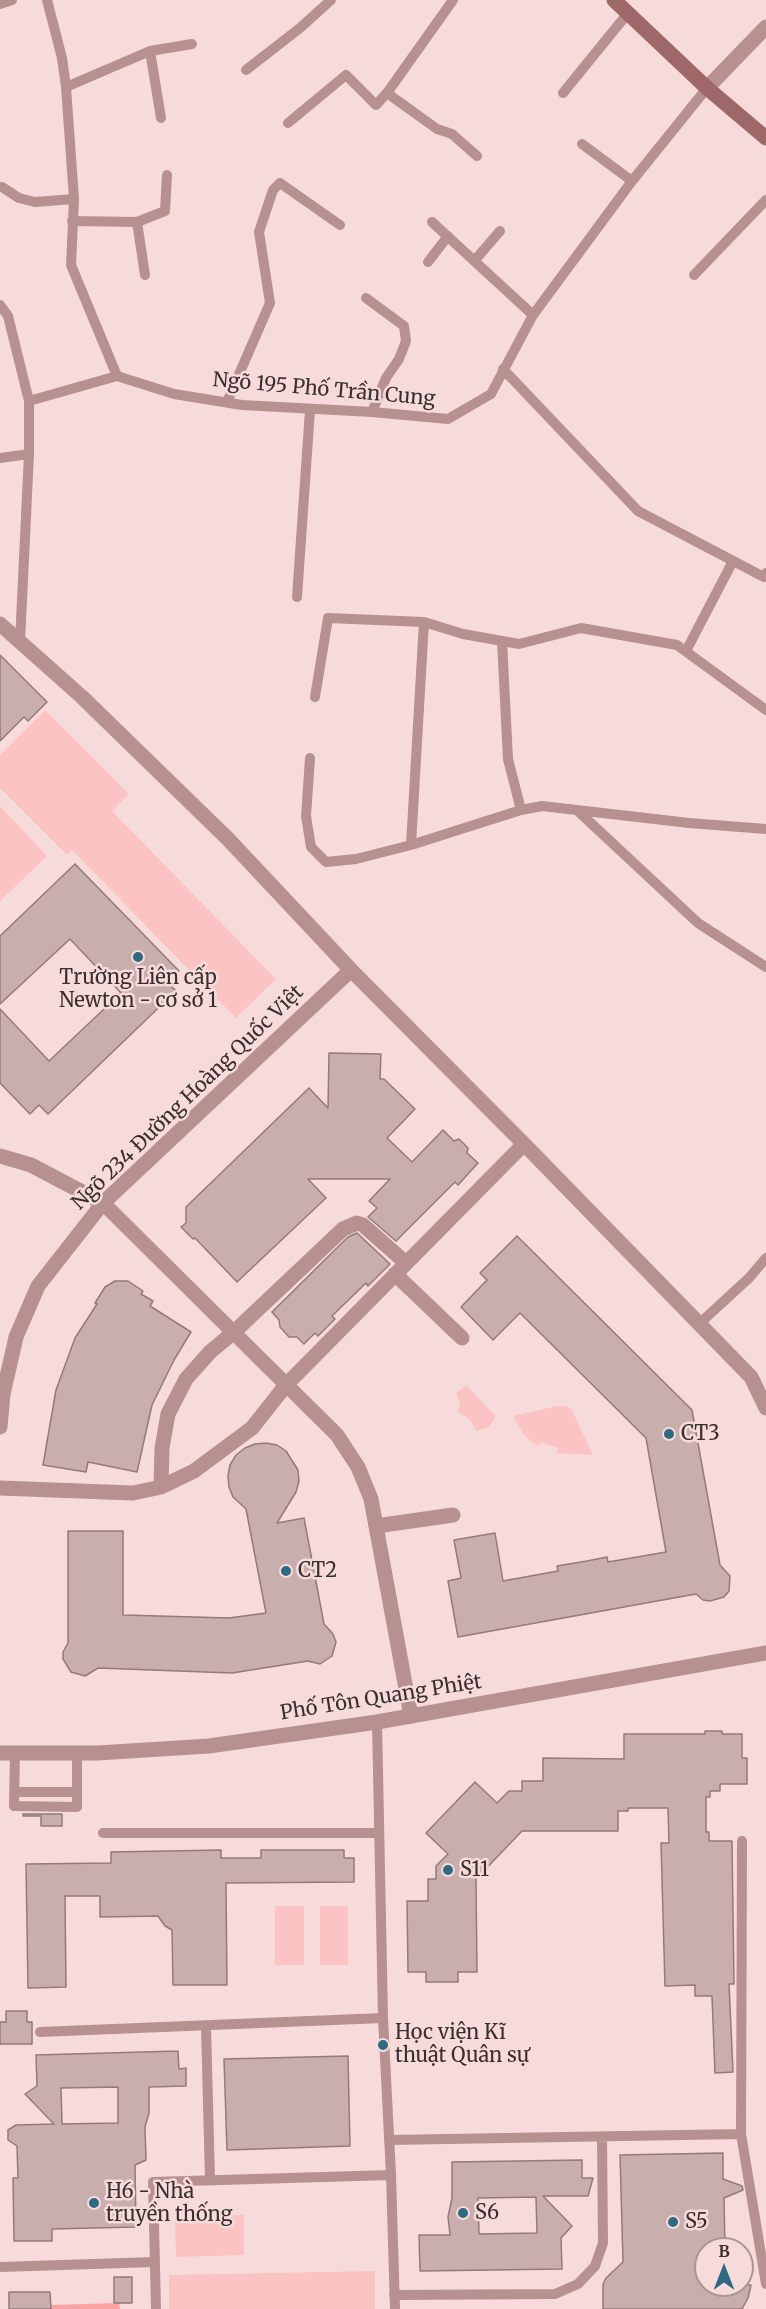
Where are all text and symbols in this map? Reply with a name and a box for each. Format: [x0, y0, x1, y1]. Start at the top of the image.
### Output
street label: Ngõ 195 Phố Trần Cung [212, 368, 436, 412]
marker: Trường Liên cấp Newton - cơ sở 1 [131, 950, 145, 964]
place label: Trường Liên cấp Newton - cơ sở 1 [59, 966, 217, 1013]
street label: Ngõ 234 Đường Hoàng Quốc Việt [67, 981, 309, 1215]
place label: CT3 [681, 1422, 720, 1446]
marker: CT3 [662, 1427, 676, 1441]
place label: CT2 [298, 1559, 337, 1583]
marker: CT2 [279, 1564, 293, 1578]
street label: Phố Tôn Quang Phiệt [279, 1670, 483, 1726]
place label: S11 [460, 1858, 489, 1882]
marker: S11 [441, 1863, 455, 1877]
place label: Học viện Kĩ thuật Quân sự [395, 2021, 529, 2068]
marker: Học viện Kĩ thuật Quân sự [376, 2038, 390, 2052]
place label: H6 - Nhà truyền thống [106, 2180, 233, 2227]
marker: H6 - Nhà truyền thống [87, 2196, 101, 2210]
place label: S6 [475, 2201, 499, 2225]
marker: S6 [456, 2206, 470, 2220]
place label: S5 [685, 2210, 708, 2234]
marker: S5 [666, 2215, 680, 2229]
north arrow [694, 2237, 754, 2297]
text: B [718, 2241, 730, 2261]

